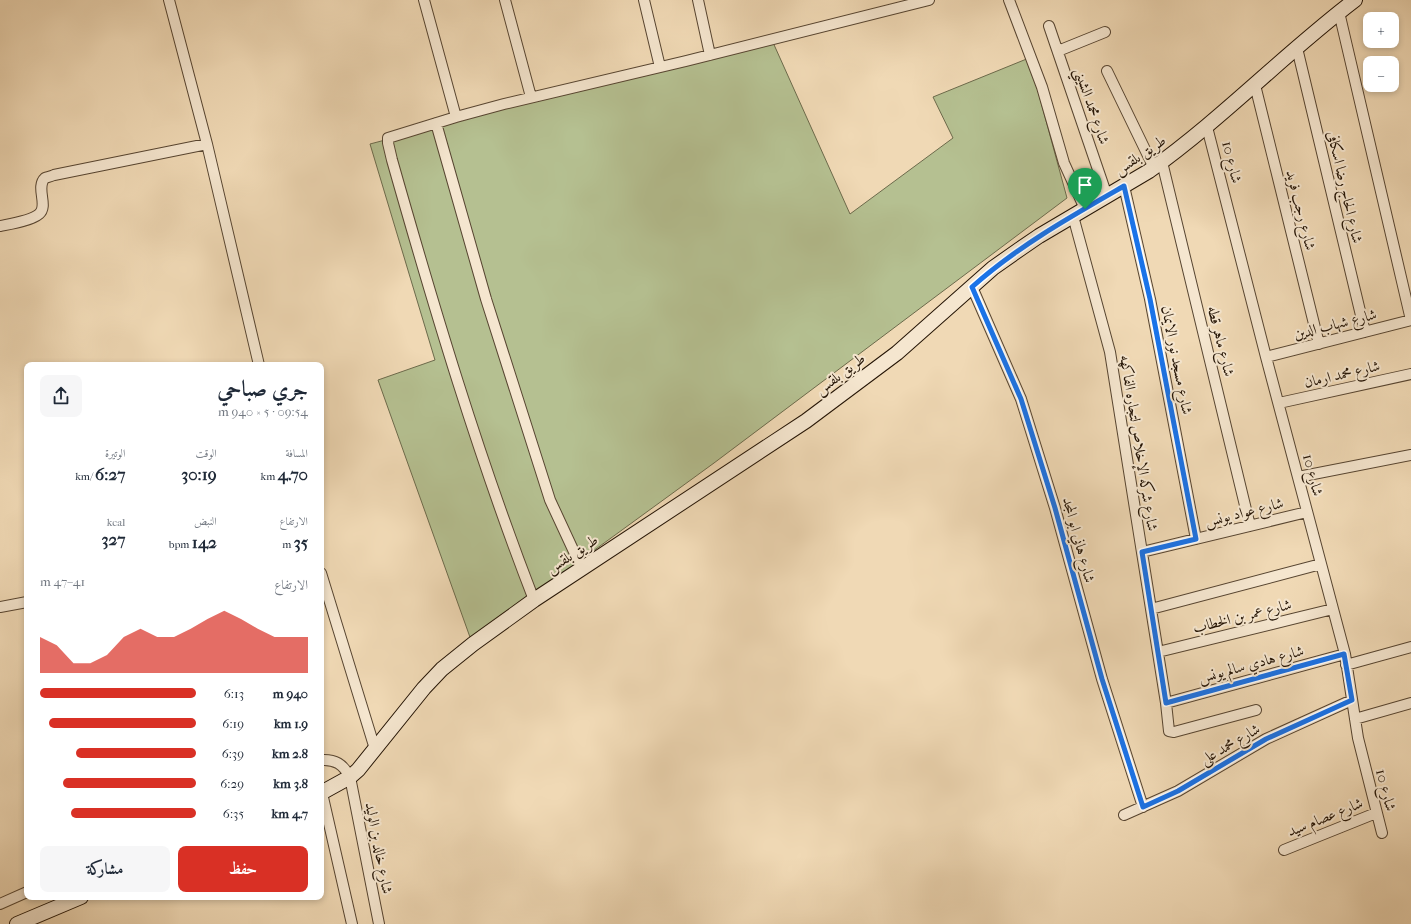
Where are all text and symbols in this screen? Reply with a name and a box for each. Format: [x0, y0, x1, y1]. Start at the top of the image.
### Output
map controls [1363, 12, 1399, 92]
button: + [1363, 12, 1399, 48]
button: − [1363, 56, 1399, 92]
street label: شارع محمد الشيني [1066, 66, 1113, 148]
street label: شارع الحاج رضا اسكافى [1319, 129, 1367, 246]
street label: طريق بلقس [1111, 131, 1170, 180]
street label: شارع 10 [1214, 139, 1246, 186]
pin [1068, 168, 1102, 209]
street label: شارع رجب فريد [1278, 168, 1320, 253]
icon: arrive [1074, 174, 1096, 196]
street label: شارع مسجد نور الايمان [1154, 304, 1196, 417]
street label: شارع ماهر قطه [1200, 304, 1238, 379]
street label: شارع شهاب الدين [1292, 305, 1379, 347]
street label: طريق بلقس [811, 349, 869, 400]
street label: شارع شركه الإخلاص لتجاره الفاكهه [1112, 354, 1162, 533]
street label: شارع محمد ارمان [1302, 357, 1383, 395]
button: share [40, 375, 82, 417]
text: جري صباحي [217, 376, 308, 402]
text: 09:54 · 5 × 940 m [218, 404, 308, 419]
text: الوتيرة [105, 447, 125, 460]
text: الوقت [196, 447, 217, 460]
text: المسافة [286, 447, 308, 460]
street label: شارع 10 [1295, 452, 1327, 499]
text: 6:27 [95, 464, 125, 484]
text: 30:19 [181, 464, 217, 484]
text: 4.70 [278, 464, 308, 484]
text: /km [75, 470, 95, 483]
text: km [260, 470, 278, 483]
street label: شارع عواد يونس [1203, 494, 1286, 534]
street label: شارع هاني ابو المجد [1055, 495, 1099, 586]
text: النبض [194, 515, 217, 528]
text: الارتفاع [279, 515, 308, 528]
text: kcal [107, 516, 125, 529]
text: 327 [101, 529, 125, 549]
street label: طريق بلقس [543, 531, 602, 578]
text: 142 [192, 532, 217, 552]
text: 35 [294, 532, 308, 552]
text: bpm [169, 538, 192, 551]
text: m [282, 538, 294, 551]
text: 41–47 m [40, 574, 85, 589]
text: الارتفاع [274, 577, 308, 592]
street label: شارع عمر بن الخطاب [1191, 595, 1294, 641]
street label: شارع هادي سالم يونس [1196, 641, 1307, 691]
text: 6:13 [224, 686, 244, 701]
text: 940 m [273, 686, 308, 701]
text: 6:19 [222, 716, 244, 731]
text: 1.9 km [274, 716, 308, 731]
street label: شارع محمد على [1197, 720, 1265, 772]
text: 6:39 [222, 746, 244, 761]
text: 2.8 km [272, 746, 308, 761]
street label: شارع 10 [1368, 767, 1400, 814]
text: 6:29 [220, 776, 244, 791]
text: 3.8 km [273, 776, 308, 791]
street label: شارع عصام سيد [1285, 794, 1367, 844]
street label: شارع خالد بن الوليد [357, 801, 397, 896]
text: 6:35 [223, 806, 244, 821]
text: 4.7 km [272, 806, 308, 821]
button: مشاركة [40, 846, 170, 892]
button: حفظ [178, 846, 308, 892]

